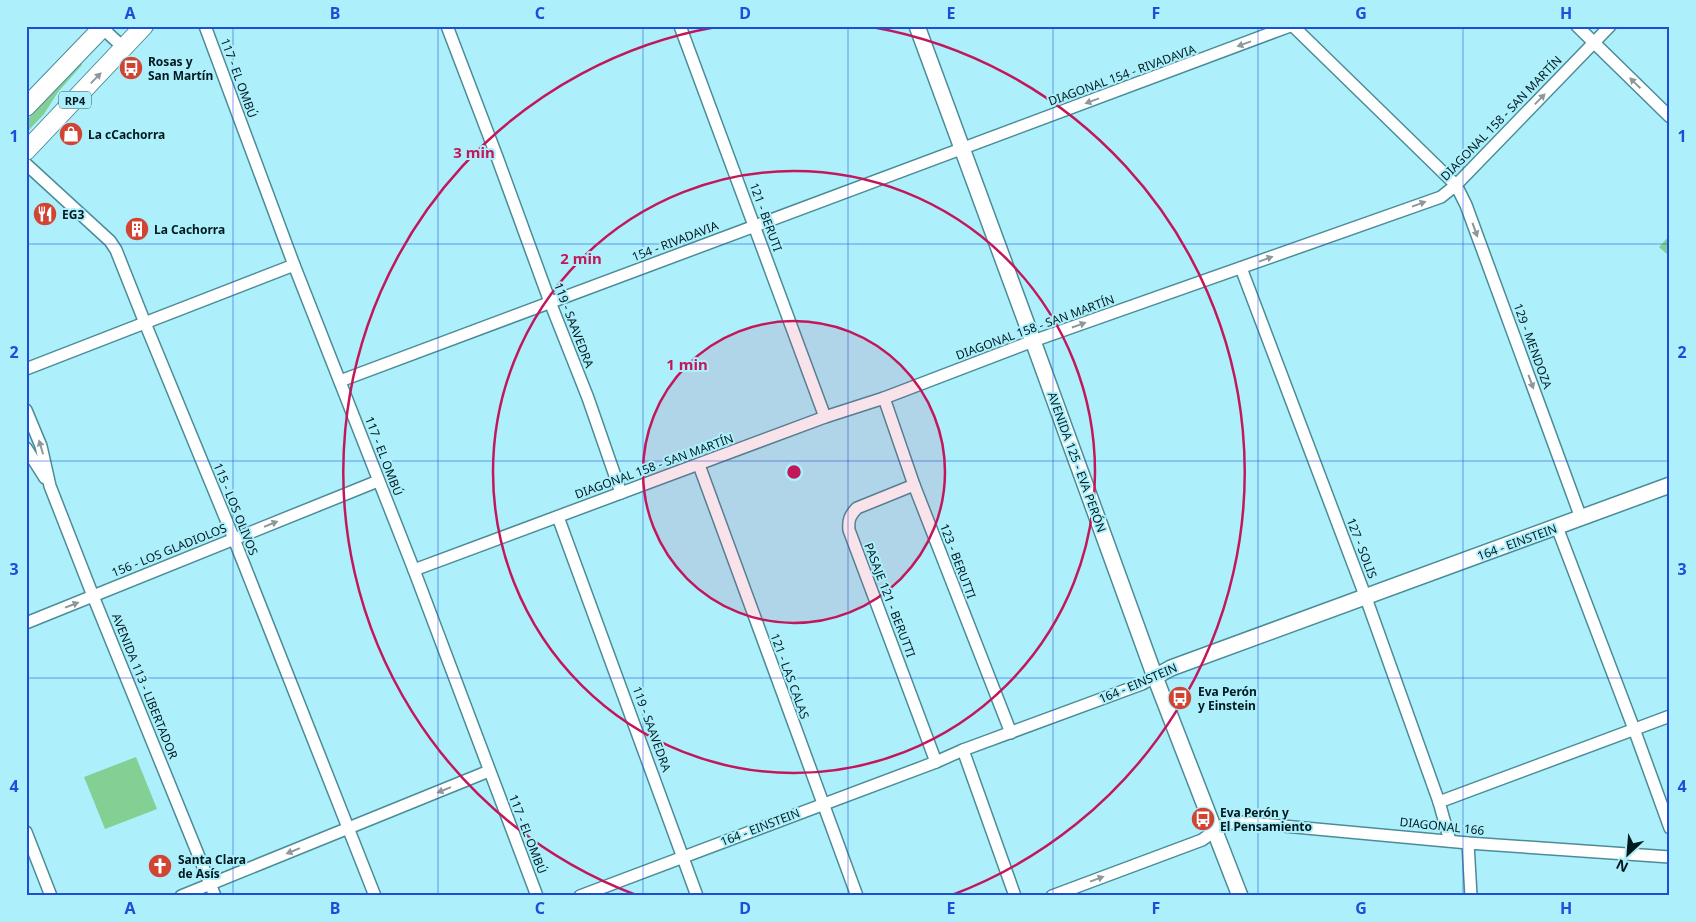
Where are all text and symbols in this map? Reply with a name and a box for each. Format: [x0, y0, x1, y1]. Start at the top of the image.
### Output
text: A [124, 2, 136, 24]
text: B [330, 2, 340, 24]
text: C [535, 2, 545, 24]
text: D [739, 2, 751, 24]
text: E [947, 2, 956, 24]
text: F [1152, 2, 1160, 24]
text: G [1355, 2, 1367, 24]
text: H [1560, 2, 1572, 24]
street label: 117 - EL OMBÚ [217, 36, 261, 120]
street label: DIAGONAL 154 - RIVADAVIA [1046, 40, 1198, 110]
one-way arrow [1237, 41, 1252, 48]
street label: DIAGONAL 158 - SAN MARTÍN [1437, 52, 1565, 184]
place label: Rosas y San Martín [148, 53, 213, 84]
bus stop icon: Rosas y San Martín [118, 55, 144, 81]
one-way arrow [90, 72, 102, 84]
one-way arrow [1629, 77, 1641, 89]
road number: RP4 [59, 92, 91, 108]
one-way arrow [1534, 94, 1546, 106]
one-way arrow [1084, 97, 1099, 105]
shop icon: La cCachorra [58, 121, 84, 147]
text: 1 [9, 125, 19, 147]
text: 1 [1677, 125, 1687, 147]
place label: La cCachorra [88, 126, 165, 143]
text: 3 min [453, 142, 495, 162]
street label: 121 - BERUTI [746, 180, 786, 254]
one-way arrow [1412, 200, 1427, 208]
restaurant icon: EG3 [32, 201, 58, 227]
place label: EG3 [62, 206, 84, 223]
building icon: La Cachorra [124, 216, 150, 242]
street label: 154 - RIVADAVIA [629, 217, 721, 265]
place label: La Cachorra [154, 221, 225, 238]
one-way arrow [1471, 223, 1479, 238]
text: 2 min [560, 248, 602, 268]
one-way arrow [1258, 255, 1273, 262]
street label: 119 - SAAVEDRA [550, 280, 598, 370]
street label: DIAGONAL 158 - SAN MARTÍN [953, 290, 1117, 364]
street label: 129 - MENDOZA [1510, 301, 1556, 391]
one-way arrow [1072, 320, 1087, 328]
text: 2 [9, 341, 19, 363]
text: 2 [1677, 341, 1687, 363]
text: 1 min [666, 354, 708, 374]
one-way arrow [1528, 375, 1535, 390]
street label: AVENIDA 125 - EVA PERÓN [1044, 389, 1110, 535]
street label: 117 - EL OMBÚ [361, 414, 407, 498]
street label: DIAGONAL 158 - SAN MARTÍN [572, 429, 736, 503]
one-way arrow [36, 440, 44, 455]
street label: 115 - LOS OLIVOS [210, 460, 263, 558]
centre of rings [785, 463, 803, 481]
street label: 127 - SOLIS [1343, 515, 1381, 581]
street label: 156 - LOS GLADIOLOS [109, 519, 229, 581]
one-way arrow [264, 520, 279, 528]
street label: 164 - EINSTEIN [1475, 520, 1559, 564]
street label: 123 - BERUTTI [936, 521, 980, 601]
street label: PASAJE 121 - BERUTTI [860, 540, 920, 660]
text: 3 [9, 558, 19, 580]
text: 3 [1677, 558, 1687, 580]
one-way arrow [64, 601, 79, 608]
street label: AVENIDA 113 - LIBERTADOR [108, 611, 182, 762]
street label: 121 - LAS CALAS [767, 631, 814, 722]
street label: 164 - EINSTEIN [1096, 659, 1180, 707]
place label: Eva Perón y Einstein [1198, 683, 1257, 714]
street label: 119 - SAAVEDRA [629, 684, 675, 774]
bus stop icon: Eva Perón y Einstein [1167, 685, 1193, 711]
text: 4 [9, 775, 19, 797]
text: 4 [1677, 775, 1687, 797]
one-way arrow [436, 786, 451, 794]
street label: 117 - EL OMBÚ [505, 792, 551, 876]
street label: 164 - EINSTEIN [718, 804, 802, 850]
place label: Eva Perón y El Pensamiento [1220, 804, 1312, 835]
bus stop icon: Eva Perón y El Pensamiento [1190, 806, 1216, 832]
street label: DIAGONAL 166 [1399, 813, 1485, 839]
north arrow [1604, 830, 1654, 880]
one-way arrow [285, 847, 300, 855]
place label: Santa Clara de Asís [178, 851, 246, 882]
church icon: Santa Clara de Asís [147, 853, 173, 879]
text: N [1613, 855, 1631, 877]
one-way arrow [1090, 875, 1105, 882]
text: A [124, 897, 136, 919]
text: B [330, 897, 340, 919]
text: C [535, 897, 545, 919]
text: D [739, 897, 751, 919]
text: E [947, 897, 956, 919]
text: F [1152, 897, 1160, 919]
text: G [1355, 897, 1367, 919]
text: H [1560, 897, 1572, 919]

